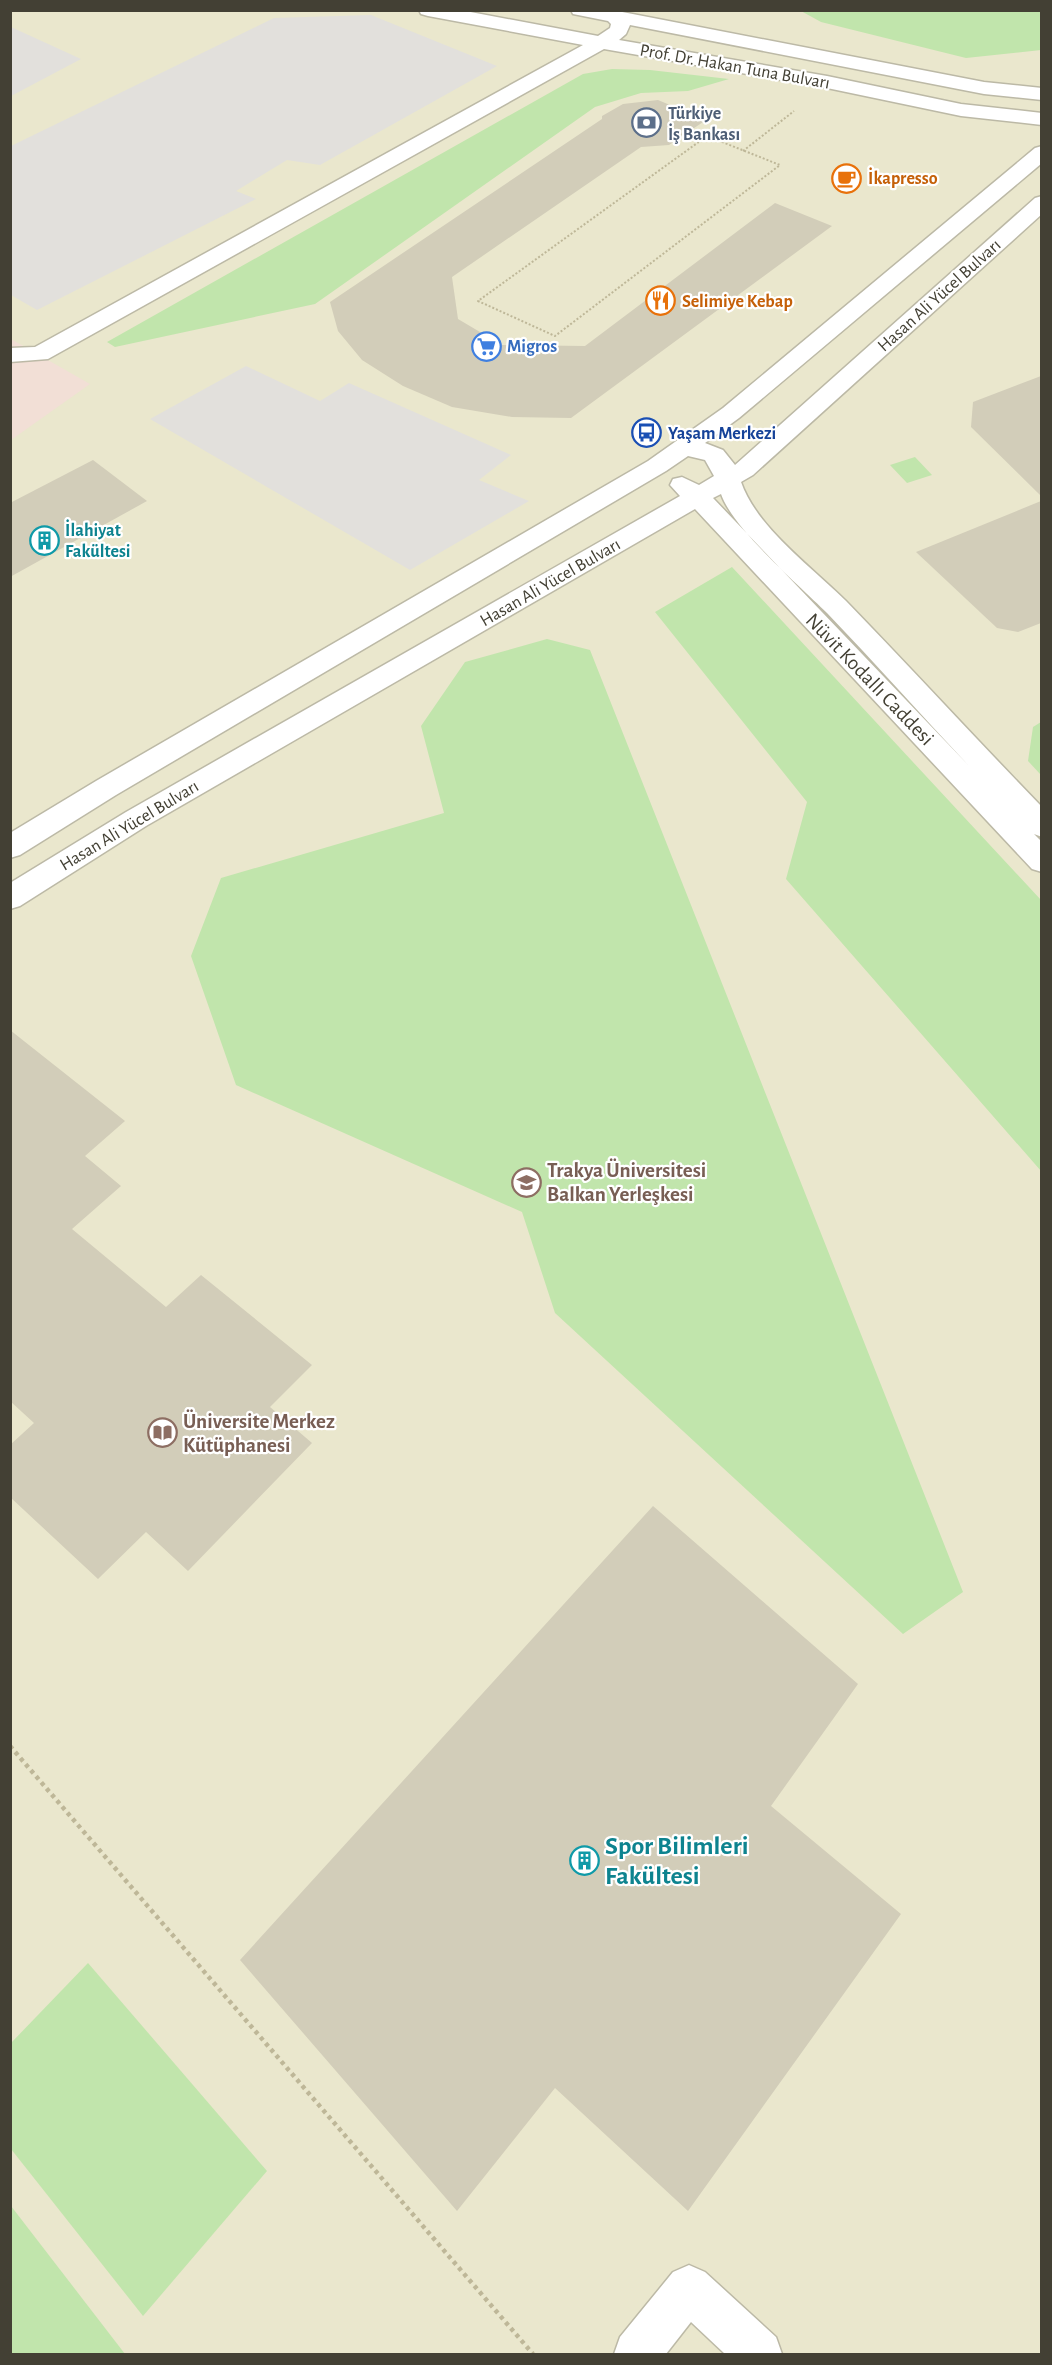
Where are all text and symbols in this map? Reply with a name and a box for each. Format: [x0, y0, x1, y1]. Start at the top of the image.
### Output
street label: Prof. Dr. Hakan Tuna Bulvarı [638, 41, 831, 93]
place label: Türkiye İş Bankası [668, 105, 740, 144]
bank icon: Türkiye İş Bankası [631, 107, 663, 139]
cafe icon: İkapresso [831, 162, 863, 194]
place label: İkapresso [868, 167, 938, 188]
street label: Hasan Ali Yücel Bulvarı [875, 236, 1005, 355]
restaurant icon: Selimiye Kebap [645, 285, 677, 317]
place label: Selimiye Kebap [682, 293, 793, 311]
supermarket icon: Migros [470, 330, 502, 362]
place label: Migros [507, 338, 557, 356]
bus stop icon: Yaşam Merkezi [631, 417, 663, 449]
place label: Yaşam Merkezi [668, 425, 776, 443]
place label: İlahiyat Fakültesi [65, 519, 131, 561]
building icon: İlahiyat Fakültesi [28, 524, 60, 556]
street label: Hasan Ali Yücel Bulvarı [477, 535, 624, 630]
street label: Nüvit Kodallı Caddesi [802, 609, 938, 749]
street label: Hasan Ali Yücel Bulvarı [57, 777, 202, 874]
place label: Trakya Üniversitesi Balkan Yerleşkesi [547, 1158, 706, 1205]
school or university icon: Trakya Üniversitesi Balkan Yerleşkesi [510, 1166, 542, 1198]
place label: Üniversite Merkez Kütüphanesi [183, 1409, 335, 1456]
library icon: Üniversite Merkez Kütüphanesi [146, 1417, 178, 1449]
place label: Spor Bilimleri Fakültesi [605, 1833, 748, 1889]
building icon: Spor Bilimleri Fakültesi [568, 1844, 600, 1876]

